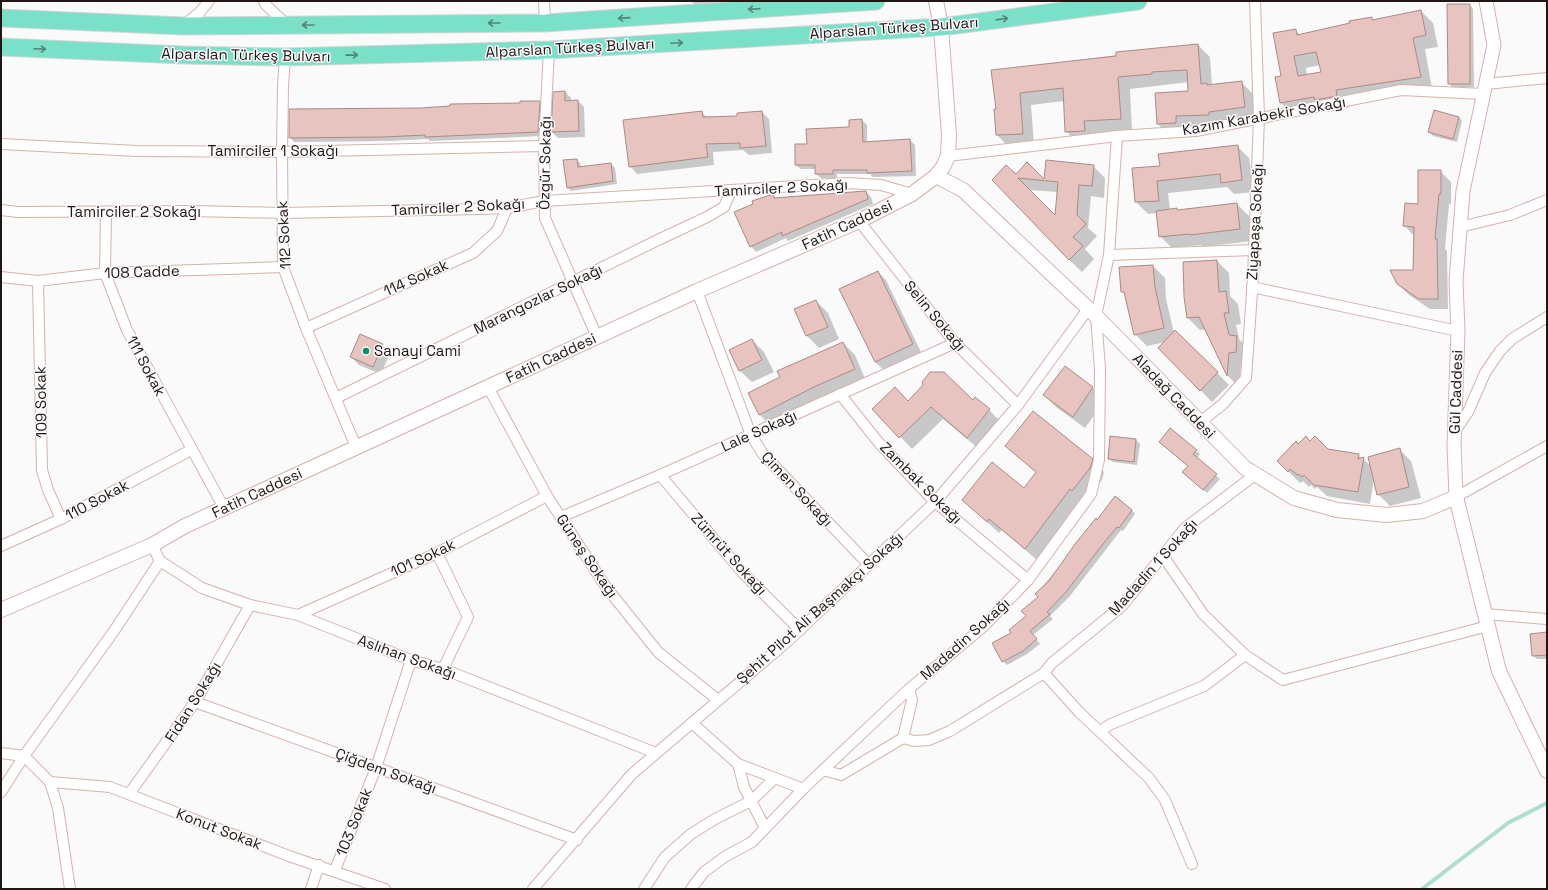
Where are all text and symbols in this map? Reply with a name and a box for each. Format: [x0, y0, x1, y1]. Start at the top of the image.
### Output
one-way arrow [748, 6, 761, 13]
street label: Alparslan Türkeş Bulvarı [809, 12, 979, 43]
one-way arrow [618, 14, 631, 21]
one-way arrow [996, 15, 1009, 23]
one-way arrow [488, 19, 501, 27]
one-way arrow [302, 21, 315, 29]
street label: Alparslan Türkeş Bulvarı [485, 34, 655, 61]
one-way arrow [671, 39, 684, 46]
street label: Alparslan Türkeş Bulvarı [161, 44, 331, 65]
one-way arrow [33, 45, 46, 53]
one-way arrow [345, 52, 358, 59]
street label: Kazım Karabekir Sokağı [1181, 92, 1347, 139]
street label: Özgür Sokağı [534, 116, 555, 210]
street label: Tamirciler 1 Sokağı [207, 141, 339, 160]
street label: Ziyapaşa Sokağı [1242, 163, 1267, 281]
street label: Tamirciler 2 Sokağı [714, 175, 848, 200]
street label: Tamirciler 2 Sokağı [391, 194, 525, 219]
street label: Fatih Caddesi [799, 195, 895, 254]
street label: 112 Sokak [272, 200, 295, 270]
street label: Tamirciler 2 Sokağı [67, 202, 201, 221]
street label: 114 Sokak [380, 255, 451, 300]
street label: Marangozlar Sokağı [470, 259, 605, 338]
street label: 108 Cadde [104, 261, 180, 282]
street label: Selin Sokağı [900, 276, 970, 355]
street label: Fatih Caddesi [503, 328, 599, 387]
street label: 111 Sokak [123, 332, 170, 399]
place label: Sanayi Cami [374, 341, 461, 360]
marker: Sanayi Cami [361, 346, 371, 356]
street label: Aladağ Caddesi [1129, 349, 1220, 442]
street label: Gül Caddesi [1445, 349, 1466, 435]
street label: 109 Sokak [30, 366, 51, 438]
street label: Lale Sokağı [718, 405, 800, 456]
street label: Zambak Sokağı [876, 438, 966, 528]
street label: Çimen Sokağı [758, 447, 837, 530]
street label: Fatih Caddesi [209, 463, 305, 522]
street label: 110 Sokak [62, 475, 132, 524]
street label: Zümrüt Sokağı [687, 509, 771, 599]
street label: Güneş Sokağı [552, 510, 622, 601]
street label: Madadin 1 Sokağı [1104, 514, 1201, 619]
street label: Şehit Pilot Ali Başmakçı Sokağı [732, 527, 907, 688]
street label: 101 Sokak [387, 534, 458, 581]
street label: Madadin Sokağı [916, 593, 1013, 684]
street label: Aslıhan Sokağı [355, 630, 459, 683]
street label: Fidan Sokağı [160, 658, 225, 745]
street label: Çiğdem Sokağı [333, 743, 439, 798]
street label: 103 Sokak [331, 785, 376, 859]
street label: Konut Sokak [174, 804, 265, 854]

